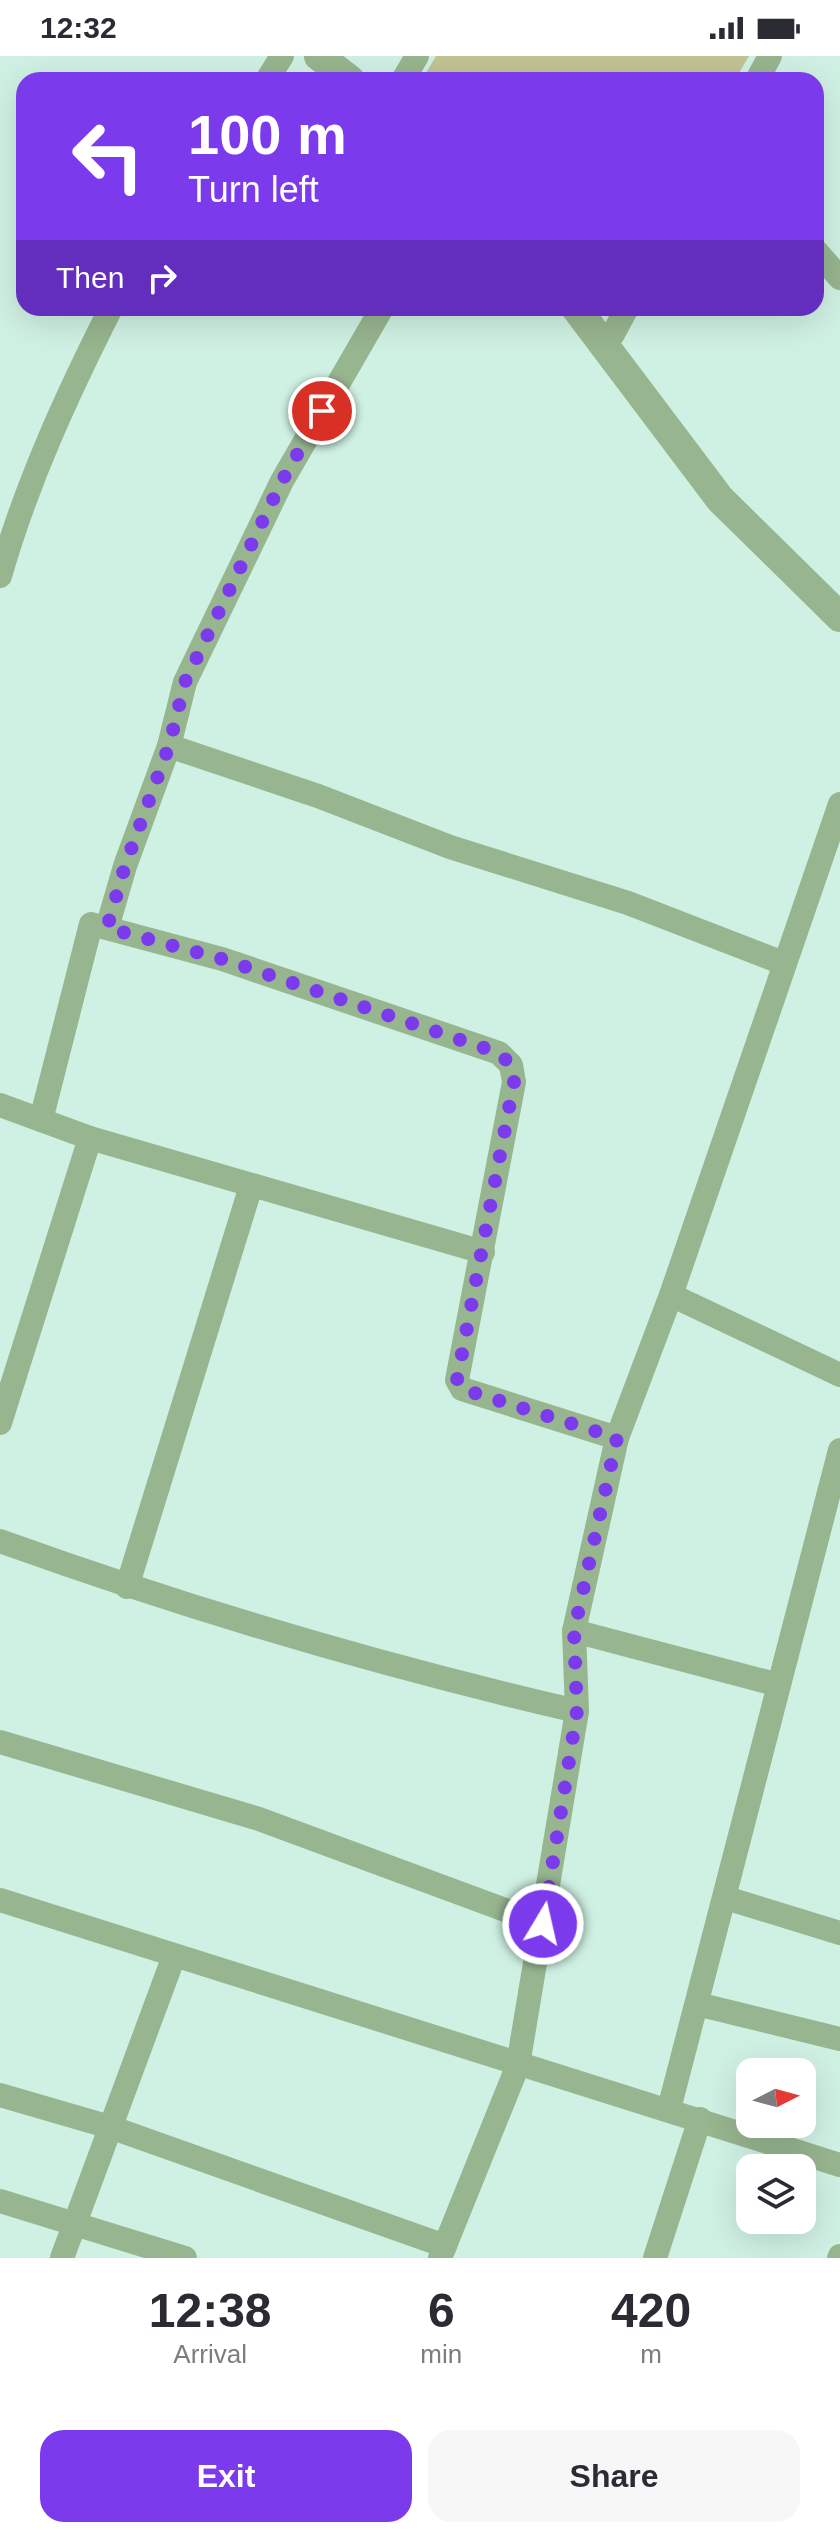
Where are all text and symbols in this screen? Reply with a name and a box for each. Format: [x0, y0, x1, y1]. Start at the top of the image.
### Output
text: 12:32 [40, 11, 117, 44]
text: 100 m [188, 103, 347, 166]
icon: left [56, 104, 160, 208]
text: Turn left [188, 169, 319, 210]
icon: right [140, 256, 184, 300]
text: Then [56, 261, 124, 294]
pin [288, 377, 356, 445]
icon: arrive [300, 389, 344, 433]
position arrow [501, 1882, 585, 1966]
north arrow [736, 2058, 816, 2138]
map controls [736, 2058, 816, 2234]
button: layers [736, 2154, 816, 2234]
text: 12:38 [149, 2284, 272, 2337]
text: 6 [428, 2284, 455, 2337]
text: 420 [611, 2284, 691, 2337]
text: Arrival [173, 2339, 247, 2369]
text: min [420, 2339, 462, 2369]
text: m [640, 2339, 662, 2369]
button: Exit [40, 2430, 412, 2522]
button: Share [428, 2430, 800, 2522]

